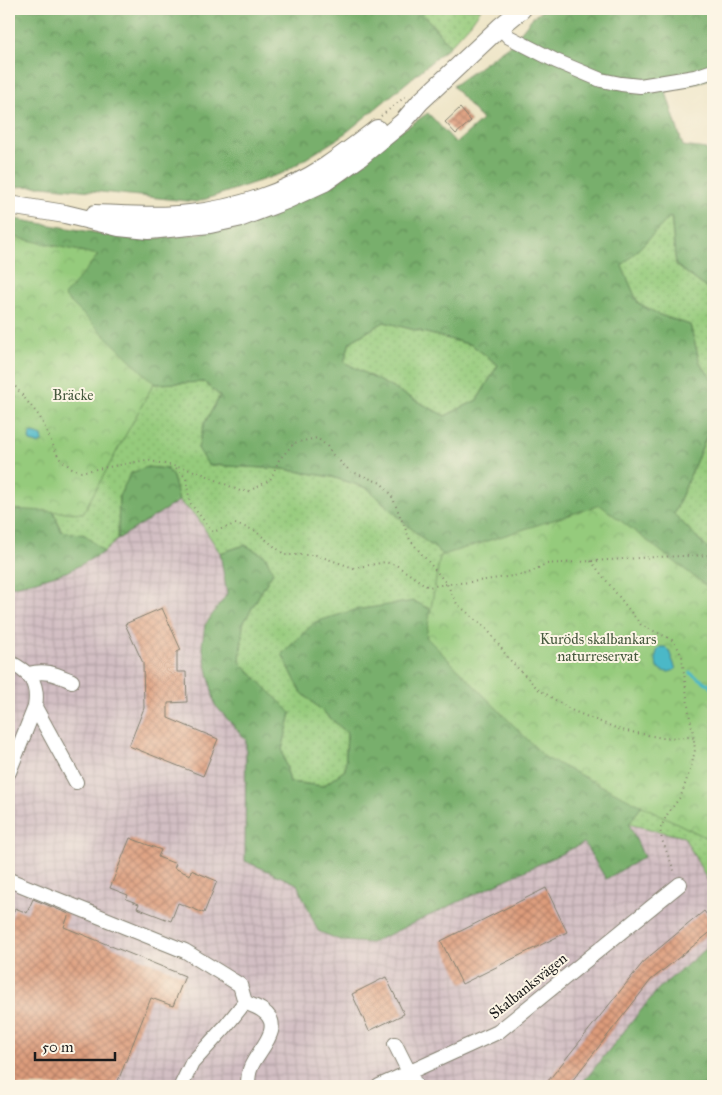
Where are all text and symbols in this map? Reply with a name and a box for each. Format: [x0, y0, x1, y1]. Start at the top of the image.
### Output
park label: Bräcke [52, 386, 94, 404]
park label: Kuröds skalbankars naturreservat [540, 630, 656, 665]
street label: Skalbanksvägen [485, 949, 571, 1023]
scale bar [35, 1030, 115, 1062]
text: 50 m [42, 1038, 74, 1056]

